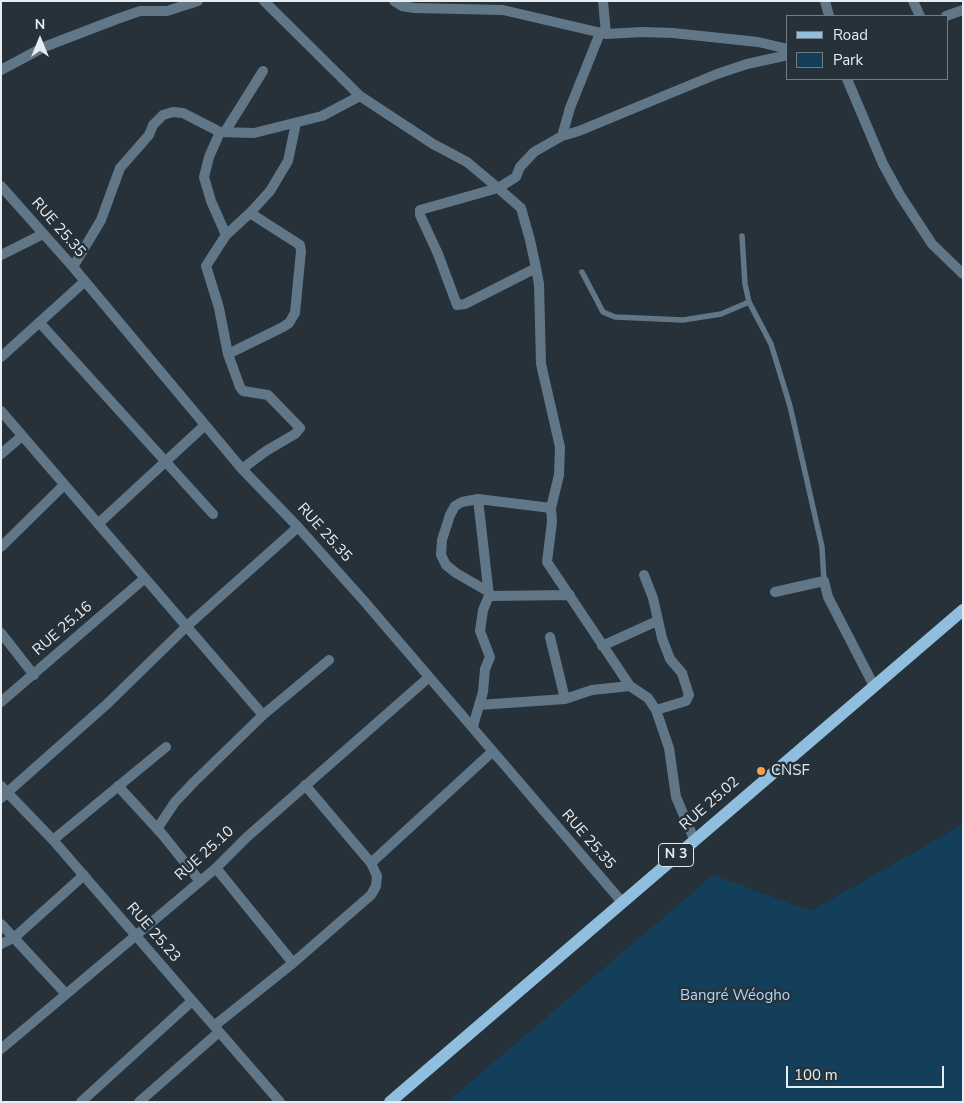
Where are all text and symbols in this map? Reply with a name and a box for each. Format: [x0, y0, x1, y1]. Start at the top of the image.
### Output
north arrow [15, 15, 65, 65]
text: N [35, 15, 45, 34]
legend [786, 15, 949, 80]
text: Road [833, 25, 868, 45]
text: Park [833, 50, 863, 70]
street label: RUE 25.35 [27, 195, 89, 261]
street label: RUE 25.35 [293, 500, 355, 566]
street label: RUE 25.16 [30, 598, 96, 660]
place label: CNSF [771, 762, 810, 780]
marker: CNSF [755, 765, 767, 777]
street label: RUE 25.02 [677, 773, 743, 835]
street label: RUE 25.35 [557, 807, 619, 873]
street label: RUE 25.10 [172, 823, 238, 885]
road number: N 3 [658, 844, 694, 866]
street label: RUE 25.23 [122, 900, 184, 966]
park label: Bangré Wéogho [680, 987, 790, 1005]
scale bar [789, 1056, 946, 1088]
text: 100 m [794, 1065, 838, 1085]

